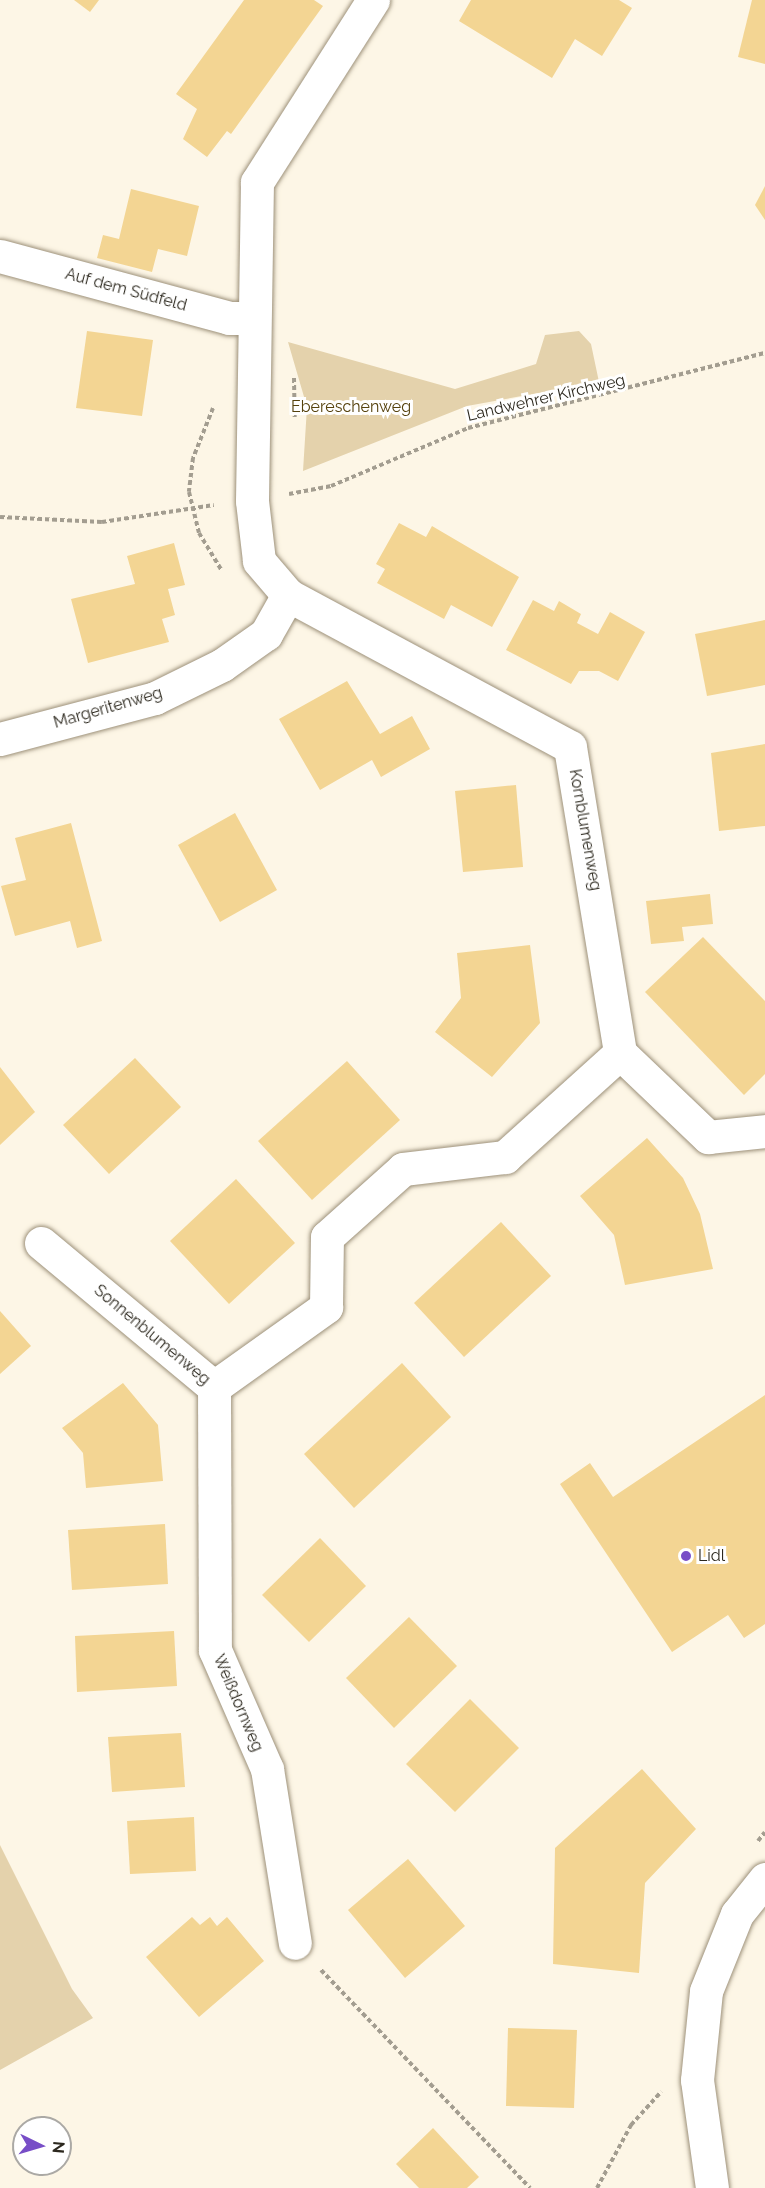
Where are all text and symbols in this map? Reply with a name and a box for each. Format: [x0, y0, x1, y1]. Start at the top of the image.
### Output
street label: Auf dem Südfeld [63, 264, 189, 316]
street label: Landwehrer Kirchweg [465, 370, 627, 426]
park label: Ebereschenweg [291, 397, 411, 417]
street label: Margeritenweg [51, 683, 165, 733]
street label: Kornblumenweg [565, 768, 605, 892]
street label: Sonnenblumenweg [90, 1281, 214, 1389]
place label: Lidl [698, 1546, 725, 1566]
marker: Lidl [679, 1549, 693, 1563]
street label: Weißdornweg [209, 1652, 267, 1754]
north arrow [12, 2116, 72, 2176]
text: N [48, 2141, 68, 2154]

